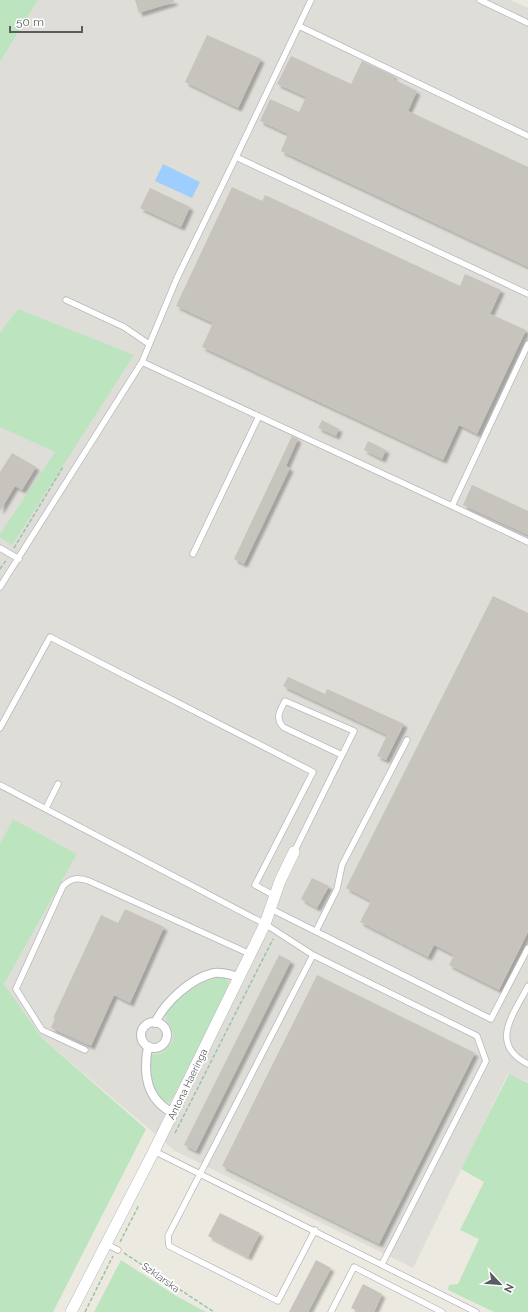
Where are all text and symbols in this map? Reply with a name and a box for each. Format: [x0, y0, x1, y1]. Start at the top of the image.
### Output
scale bar [10, 8, 82, 34]
text: 50 m [16, 15, 44, 29]
street label: Antona Haeringa [166, 1047, 209, 1121]
street label: Szklarska [140, 1260, 182, 1294]
north arrow [480, 1264, 520, 1304]
text: N [501, 1282, 516, 1295]

